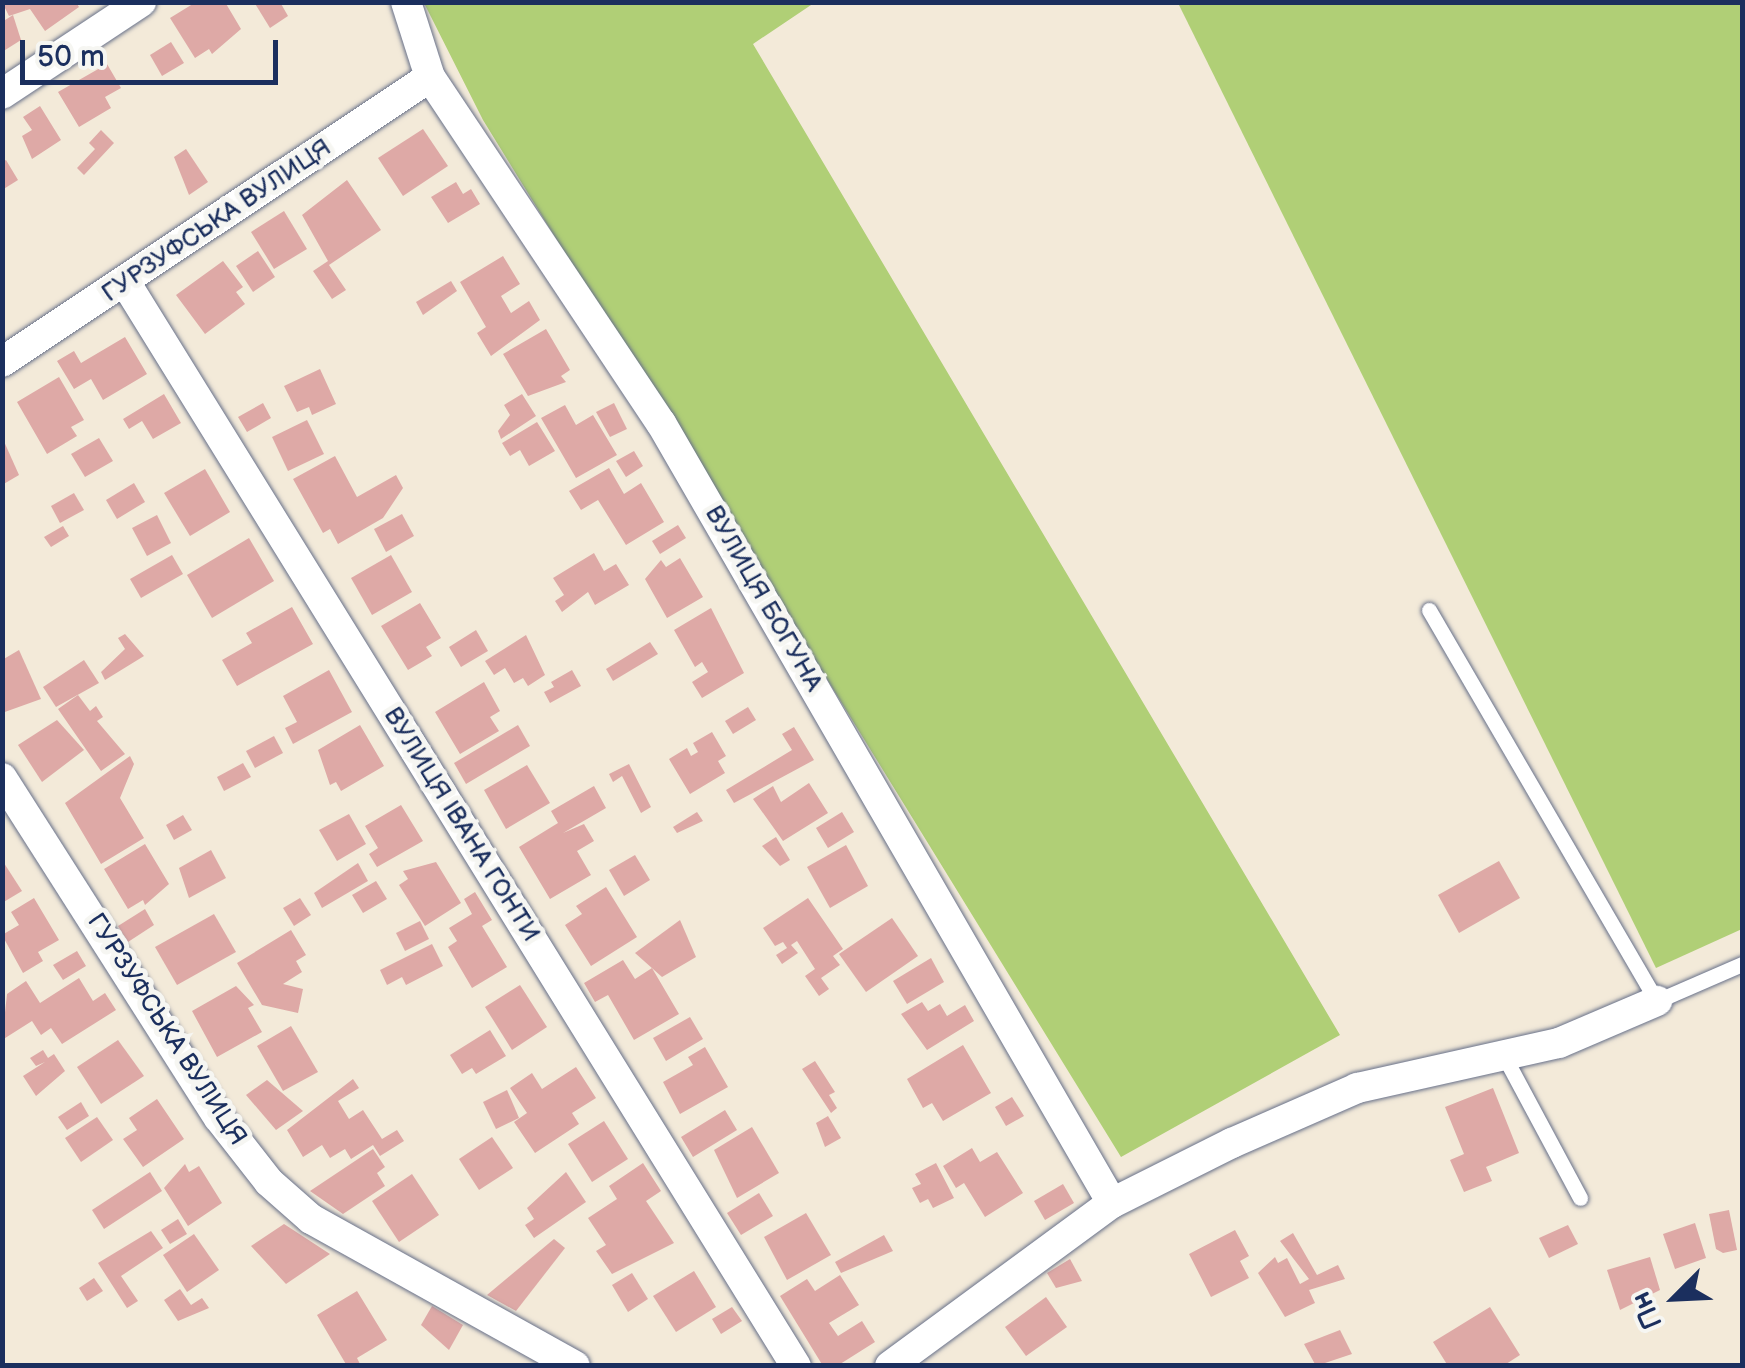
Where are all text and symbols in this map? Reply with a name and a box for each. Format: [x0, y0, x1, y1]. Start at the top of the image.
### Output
scale bar [25, 20, 282, 82]
text: 50 m [37, 39, 105, 75]
street label: ГУРЗУФСЬКА ВУЛИЦЯ [97, 133, 337, 309]
street label: ВУЛИЦЯ БОГУНА [698, 501, 828, 697]
street label: ВУЛИЦЯ ІВАНА ГОНТИ [377, 702, 545, 948]
street label: ГУРЗУФСЬКА ВУЛИЦЯ [80, 909, 252, 1151]
north arrow [1625, 1248, 1725, 1348]
text: Пн [1624, 1287, 1670, 1334]

